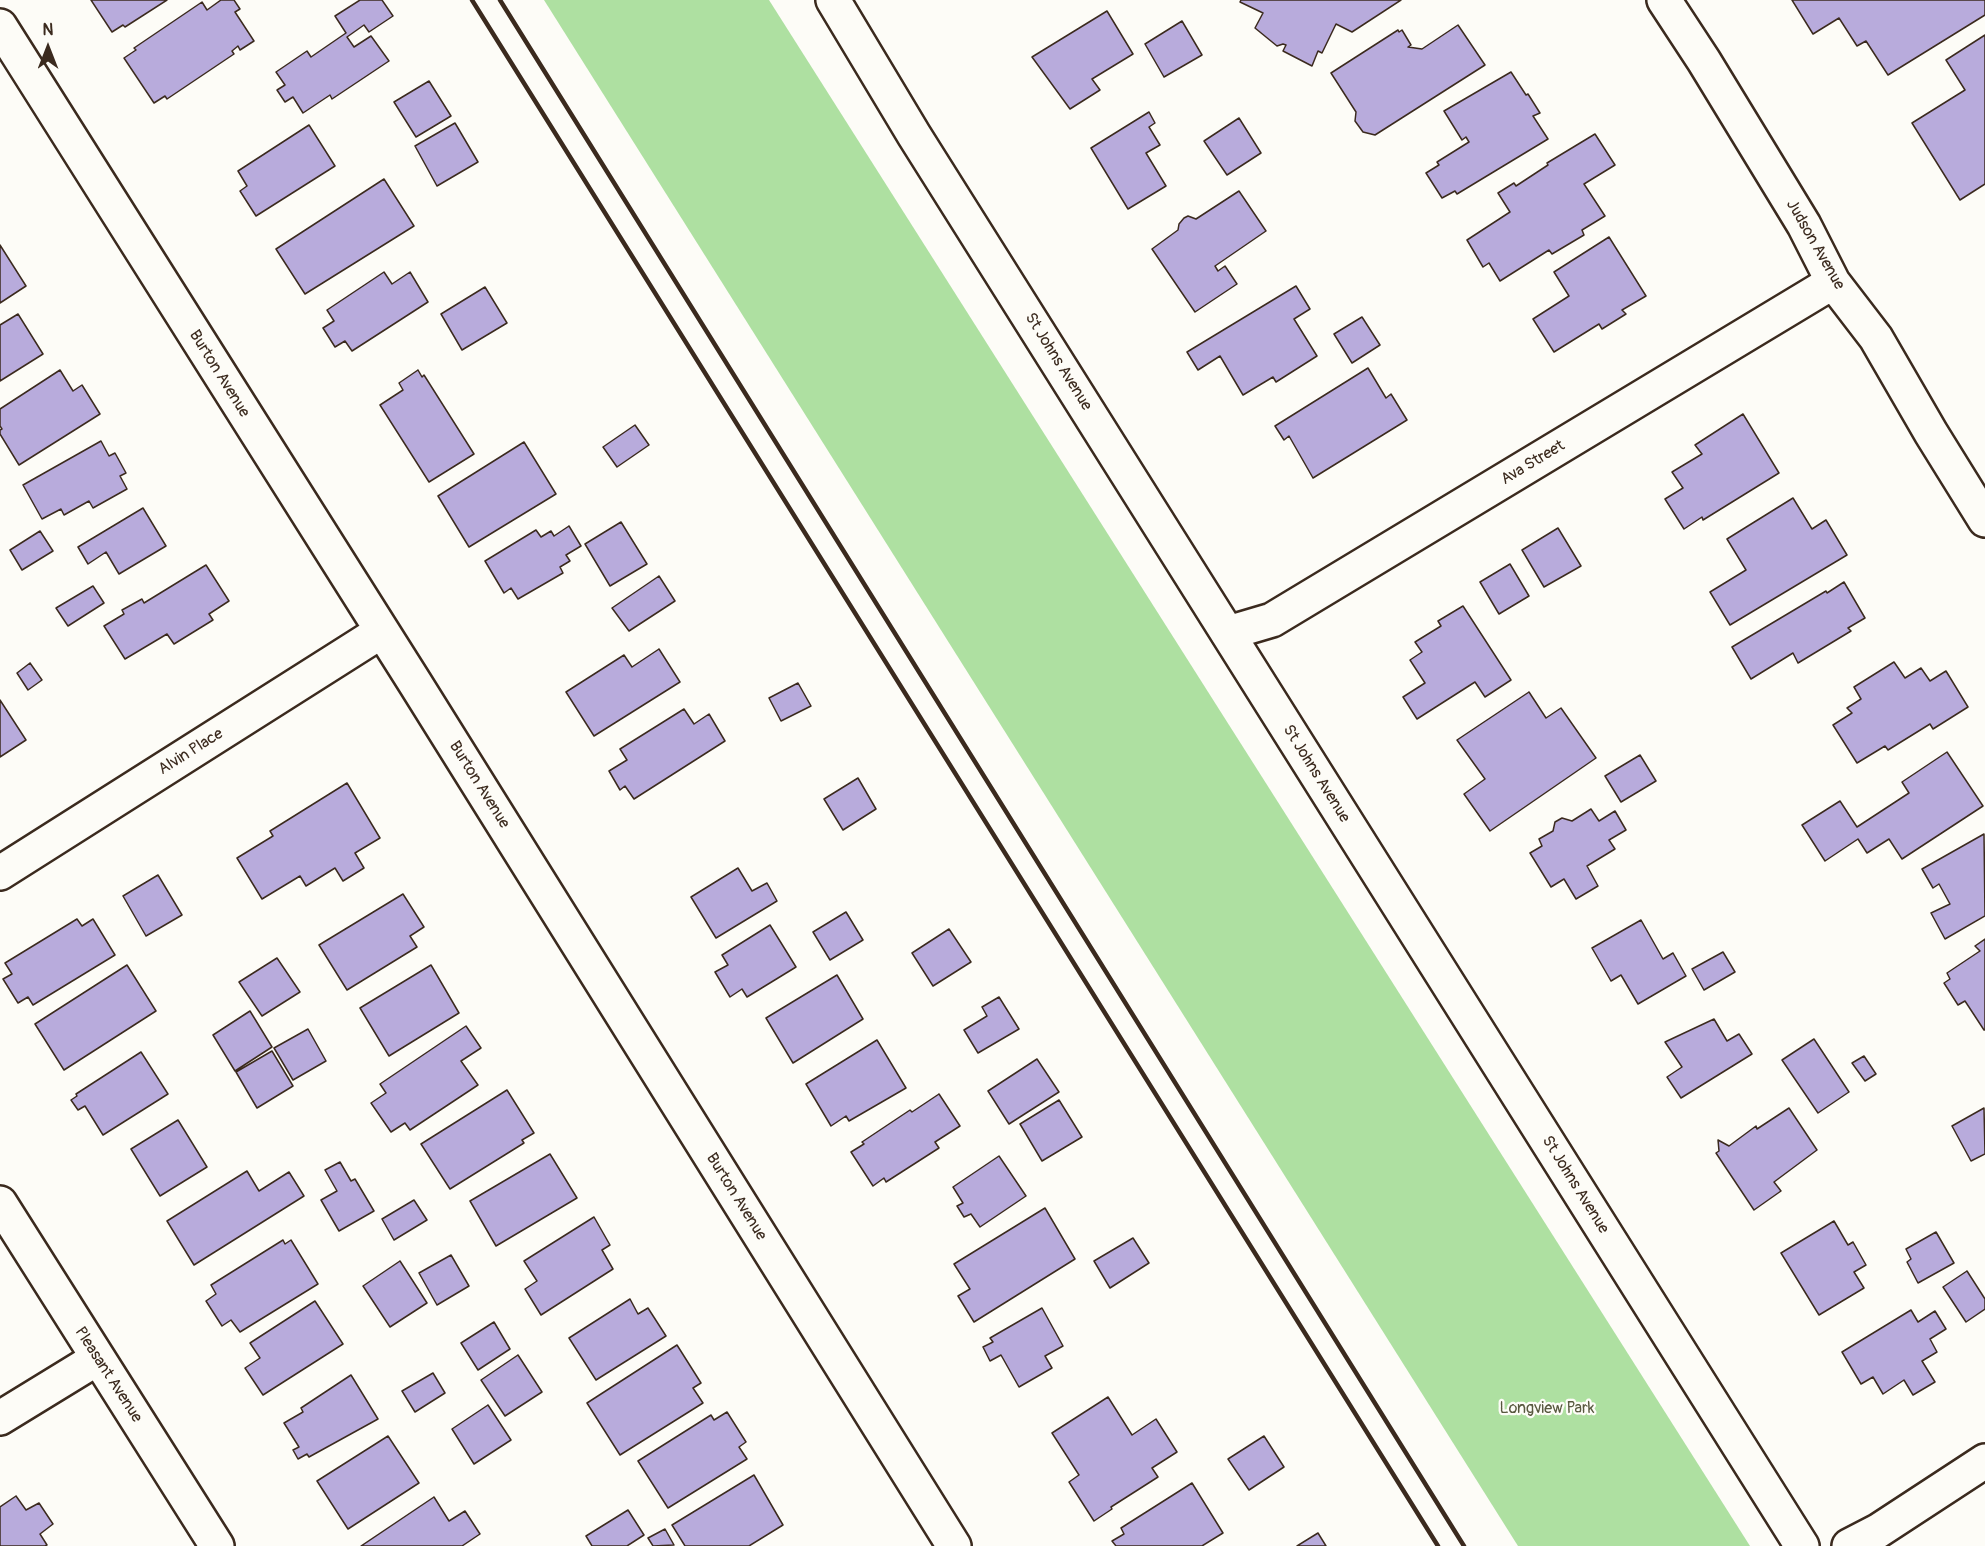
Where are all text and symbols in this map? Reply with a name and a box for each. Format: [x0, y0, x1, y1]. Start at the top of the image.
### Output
north arrow [18, 18, 78, 78]
text: N [43, 20, 53, 40]
street label: Judson Avenue [1781, 197, 1849, 293]
street label: St Johns Avenue [1020, 310, 1096, 414]
street label: Burton Avenue [185, 327, 253, 421]
street label: Ava Street [1498, 437, 1568, 489]
street label: St Johns Avenue [1278, 722, 1354, 826]
street label: Alvin Place [155, 725, 227, 779]
street label: Burton Avenue [445, 738, 513, 832]
street label: St Johns Avenue [1537, 1133, 1613, 1237]
street label: Burton Avenue [702, 1150, 770, 1244]
street label: Pleasant Avenue [70, 1324, 146, 1426]
park label: Longview Park [1500, 1399, 1594, 1419]

